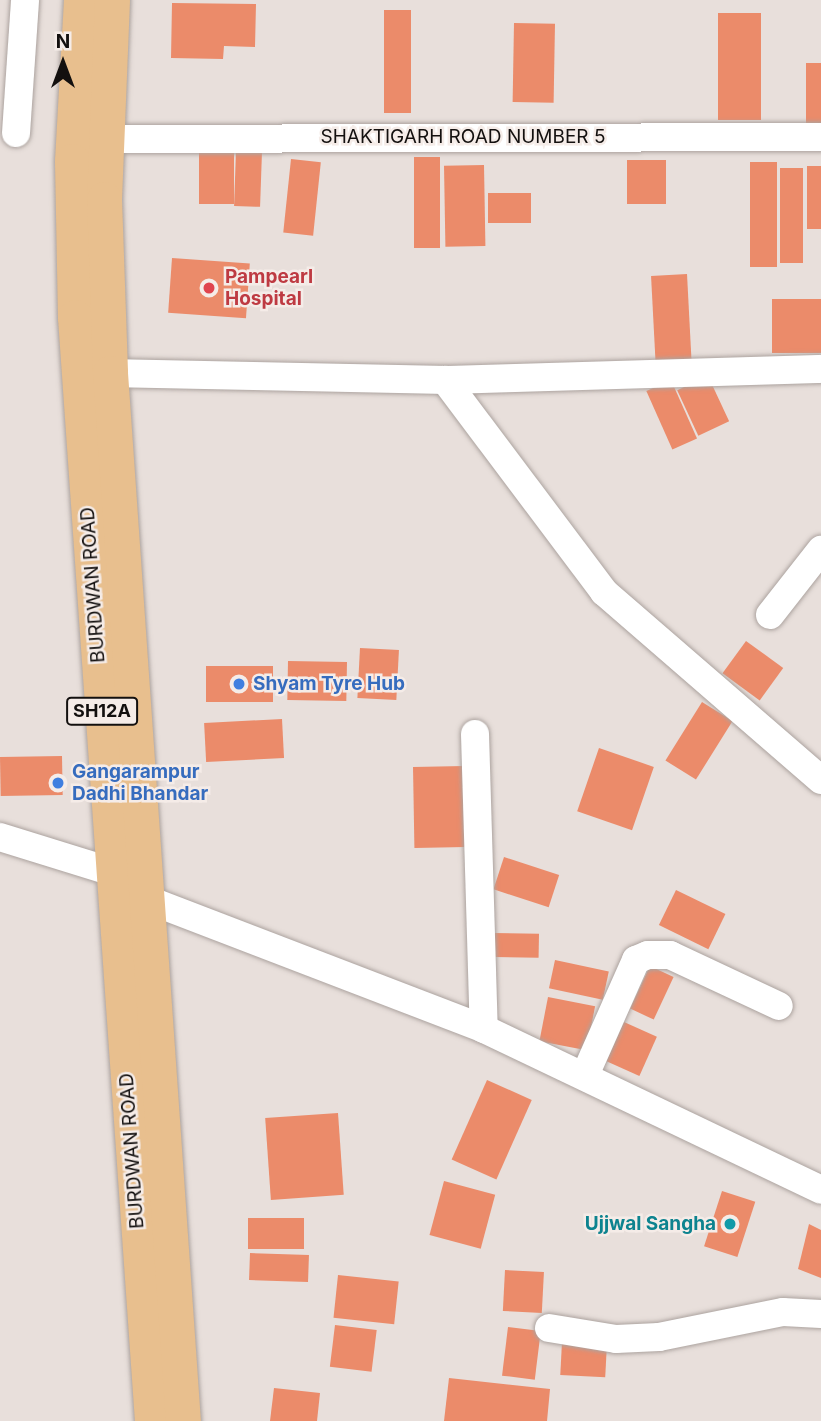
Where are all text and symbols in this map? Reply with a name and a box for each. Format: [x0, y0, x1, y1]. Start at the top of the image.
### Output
north arrow [28, 28, 98, 98]
text: N [56, 30, 70, 53]
street label: SHAKTIGARH ROAD NUMBER 5 [321, 126, 605, 148]
place label: Pampearl Hospital [225, 266, 313, 310]
marker: Pampearl Hospital [199, 278, 219, 298]
street label: BURDWAN ROAD [76, 506, 110, 664]
place label: Shyam Tyre Hub [253, 673, 405, 695]
marker: Shyam Tyre Hub [231, 676, 247, 692]
road number: SH12A [65, 696, 139, 726]
place label: Gangarampur Dadhi Bhandar [72, 761, 208, 805]
marker: Gangarampur Dadhi Bhandar [50, 775, 66, 791]
street label: BURDWAN ROAD [115, 1072, 149, 1230]
place label: Ujjwal Sangha [585, 1213, 716, 1235]
marker: Ujjwal Sangha [722, 1216, 738, 1232]

